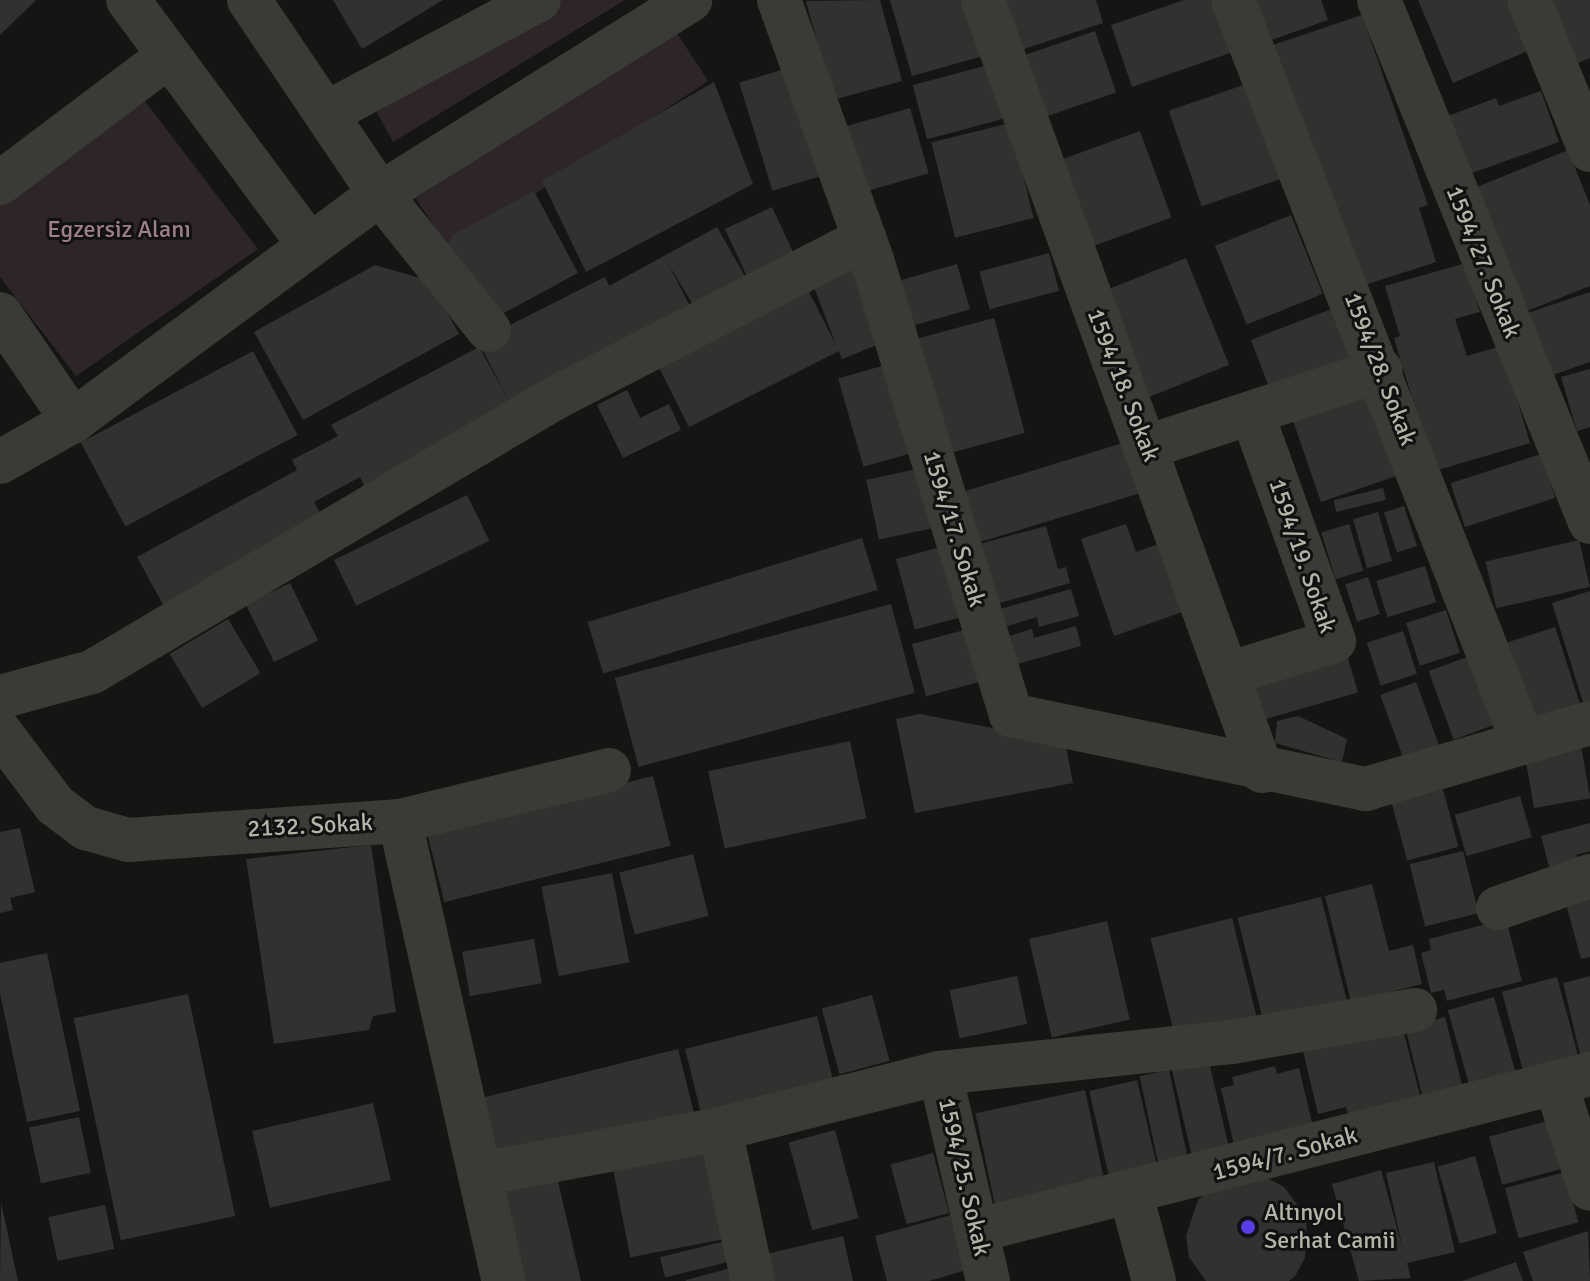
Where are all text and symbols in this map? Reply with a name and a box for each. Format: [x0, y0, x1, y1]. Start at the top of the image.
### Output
street label: 1594/27. Sokak [1439, 182, 1527, 342]
park label: Egzersiz Alanı [47, 216, 191, 244]
street label: 1594/28. Sokak [1338, 288, 1422, 450]
street label: 1594/18. Sokak [1081, 304, 1165, 466]
street label: 1594/17. Sokak [917, 448, 991, 610]
street label: 1594/19. Sokak [1262, 475, 1342, 637]
street label: 2132. Sokak [247, 808, 373, 844]
street label: 1594/25. Sokak [932, 1095, 996, 1259]
street label: 1594/7. Sokak [1210, 1121, 1360, 1187]
place label: Altınyol Serhat Camii [1264, 1199, 1395, 1255]
marker: Altınyol Serhat Camii [1239, 1218, 1257, 1236]

